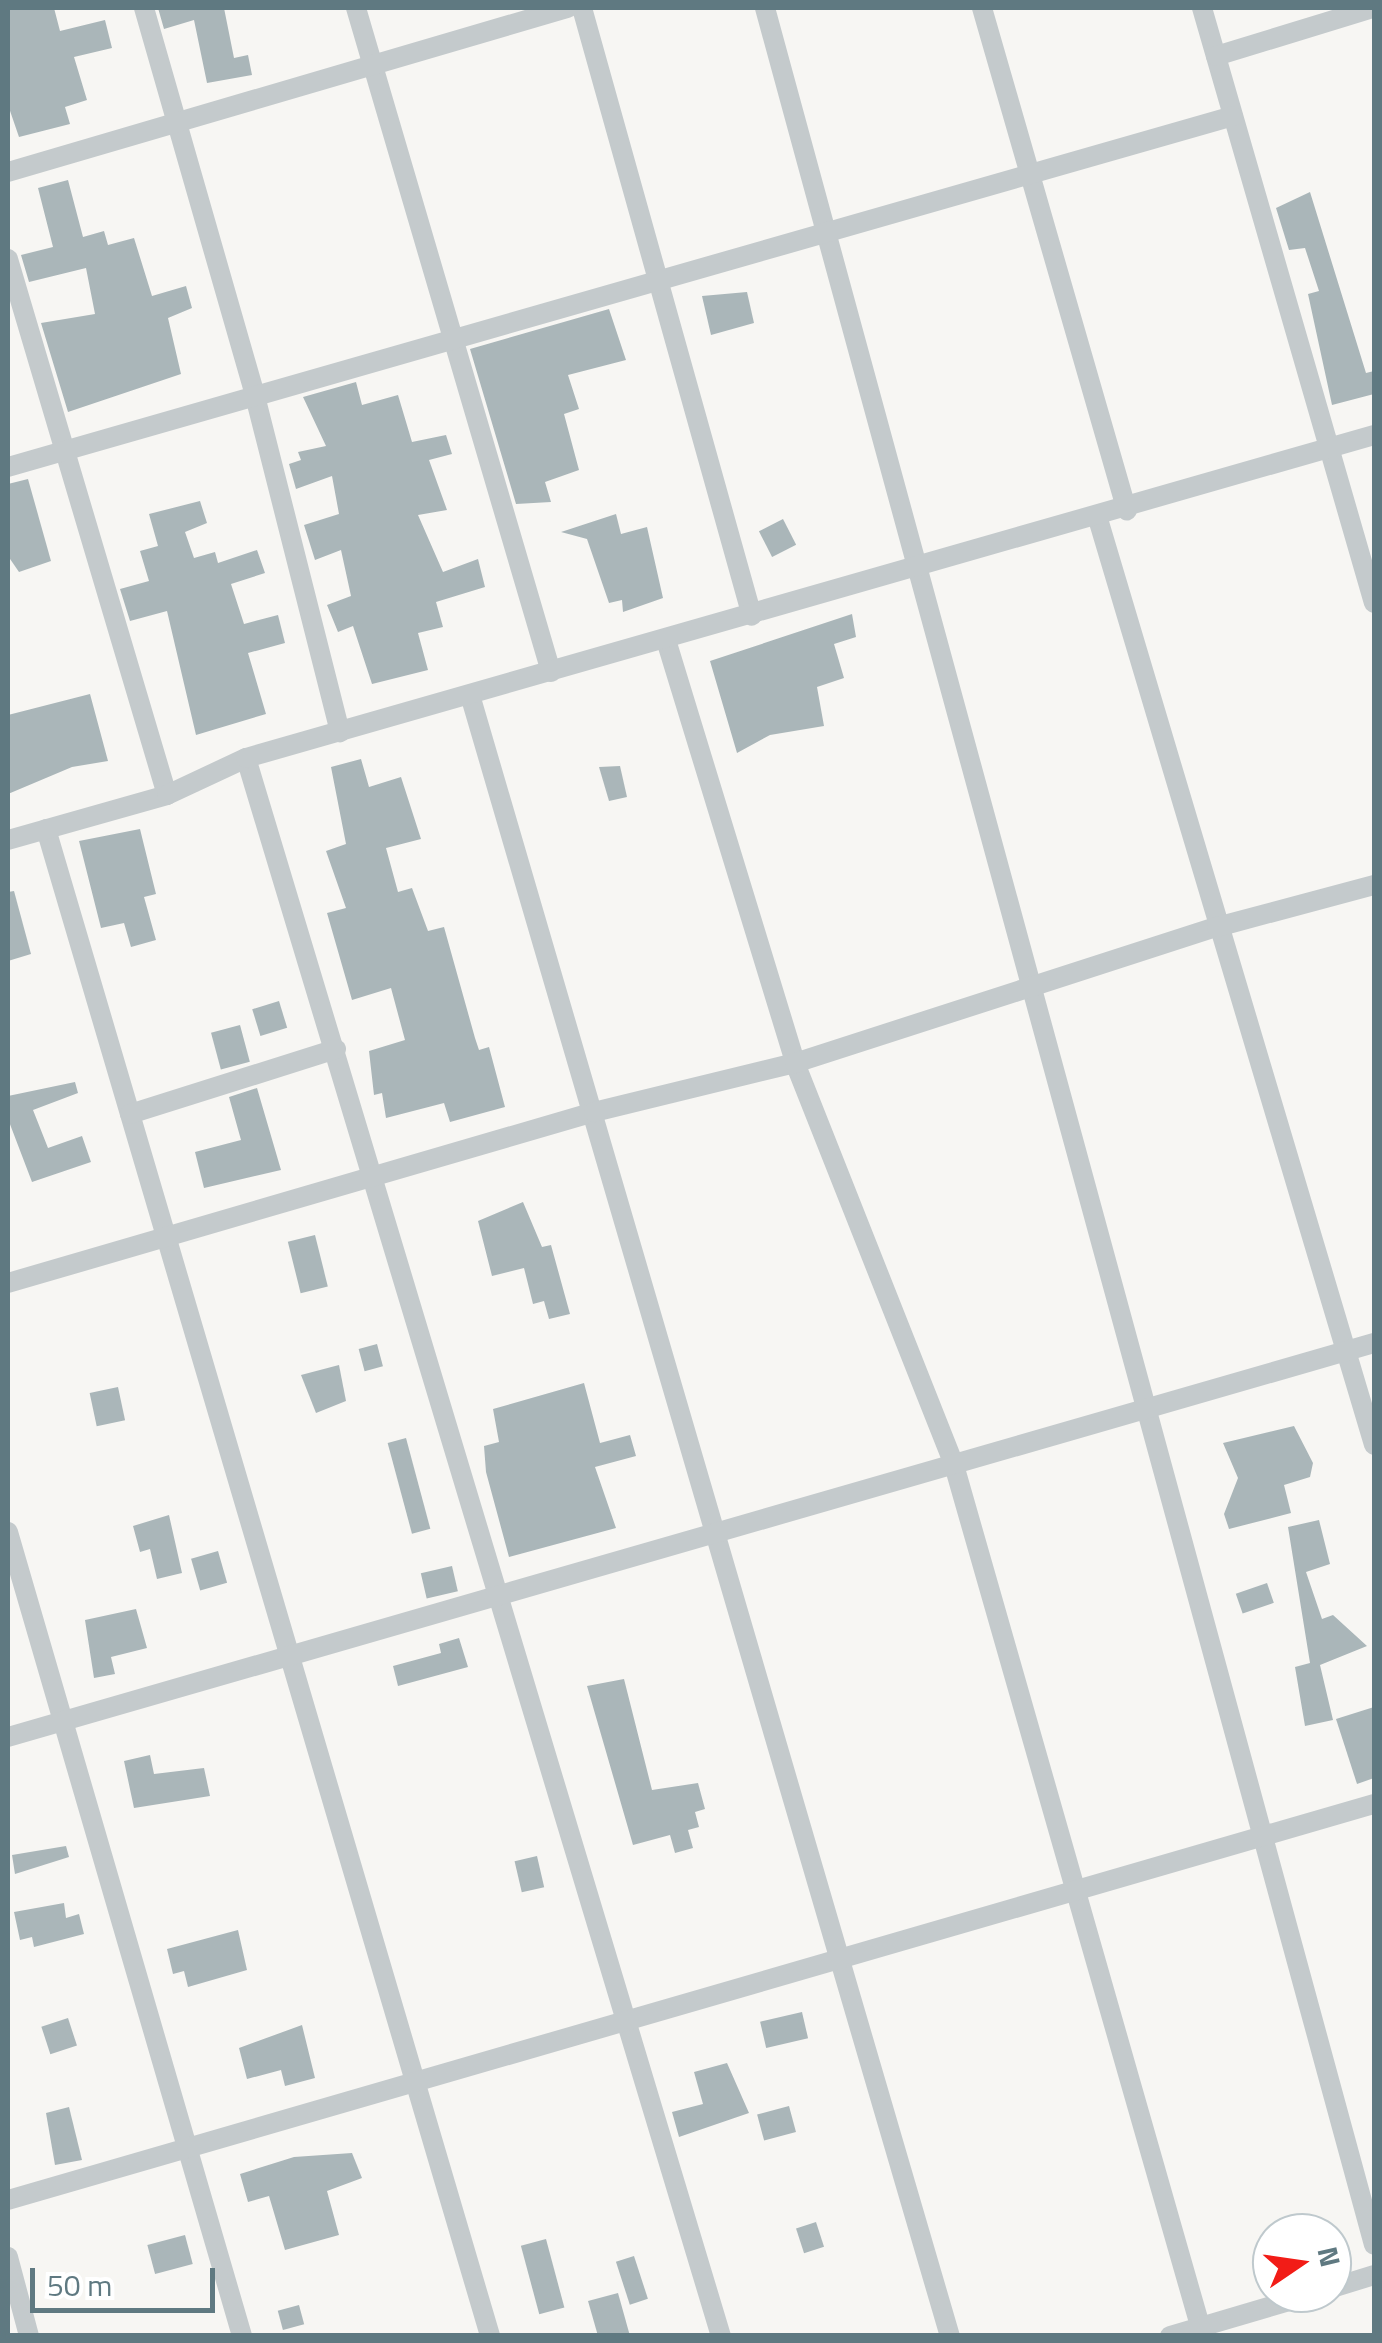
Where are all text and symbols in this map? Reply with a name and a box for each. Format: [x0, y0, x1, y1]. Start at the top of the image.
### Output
north arrow [1252, 2213, 1352, 2313]
text: N [1307, 2242, 1353, 2271]
scale bar [35, 2248, 220, 2310]
text: 50 m [47, 2262, 112, 2308]

